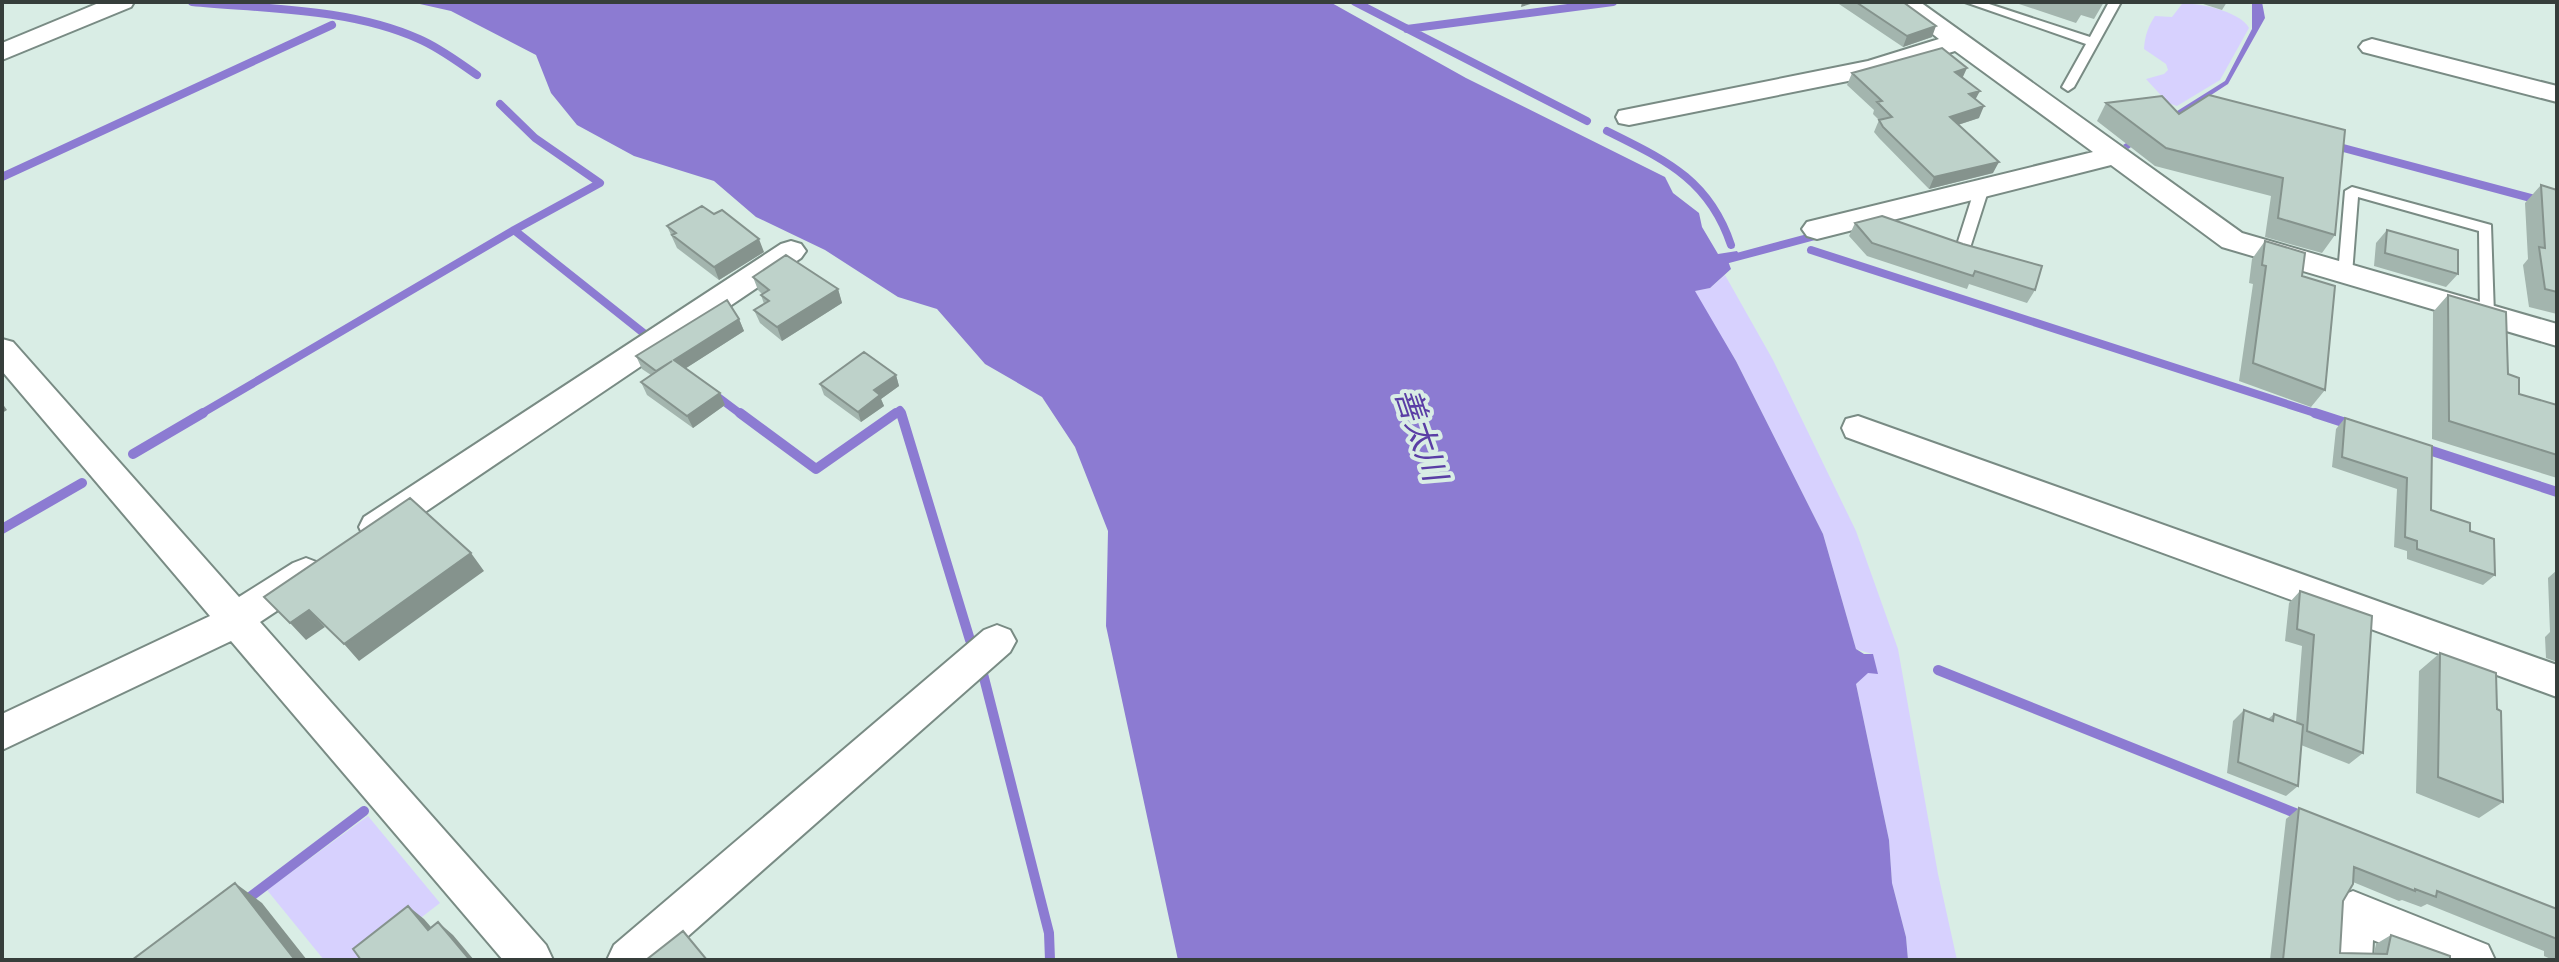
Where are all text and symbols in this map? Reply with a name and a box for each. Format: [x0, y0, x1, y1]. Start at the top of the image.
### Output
water label: 善太川 [1386, 382, 1457, 489]

